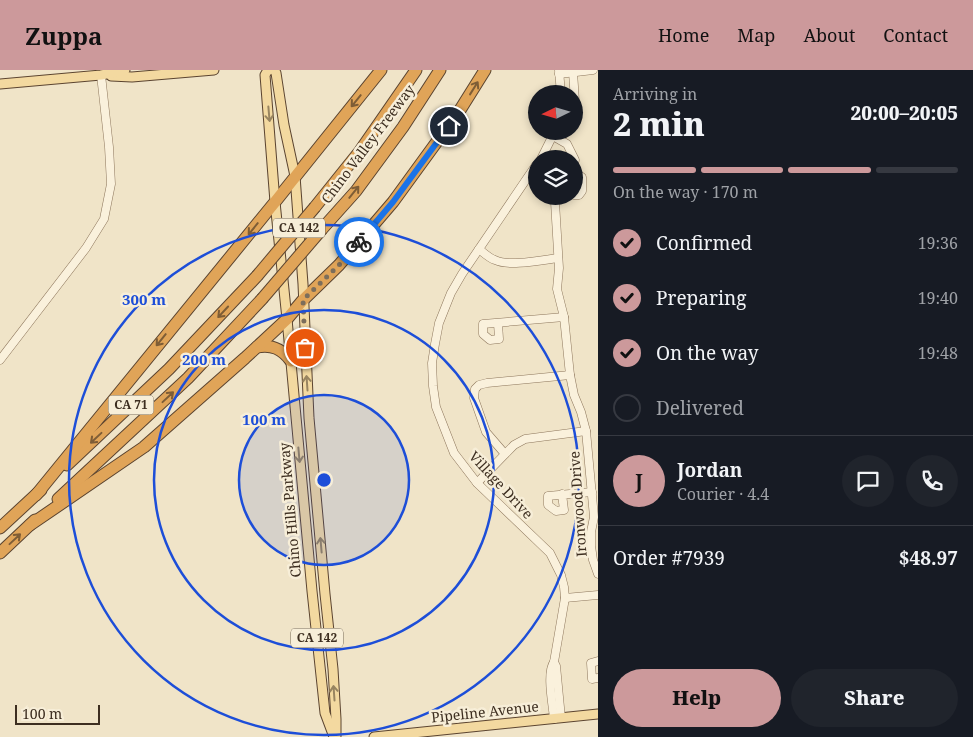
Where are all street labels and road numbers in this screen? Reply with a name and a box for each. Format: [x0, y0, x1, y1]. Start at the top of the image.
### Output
street label: Chino Valley Freeway [317, 80, 419, 207]
road number: CA 142 [273, 218, 325, 238]
road number: CA 71 [108, 396, 154, 414]
street label: Chino Hills Parkway [274, 442, 305, 578]
street label: Village Drive [465, 447, 538, 523]
street label: Ironwood Drive [564, 450, 591, 558]
road number: CA 142 [291, 628, 343, 648]
street label: Pipeline Avenue [430, 696, 540, 727]

